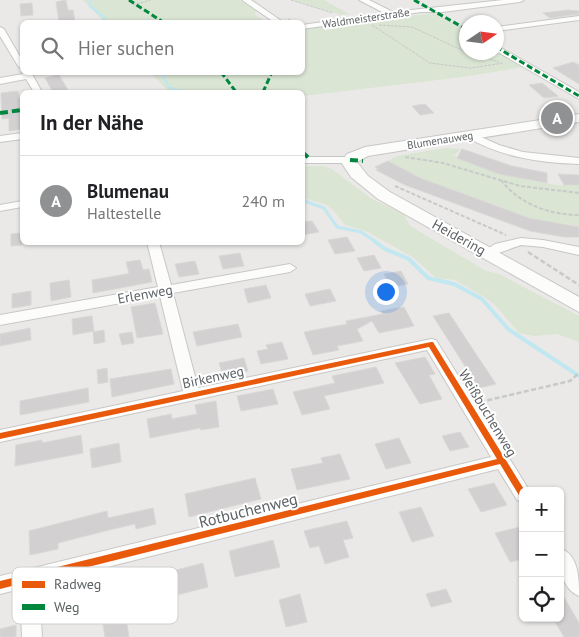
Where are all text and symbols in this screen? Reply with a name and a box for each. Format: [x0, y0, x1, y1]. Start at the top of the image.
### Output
street label: Waldmeisterstraße [321, 5, 411, 31]
north arrow [459, 15, 504, 60]
search box [20, 20, 305, 75]
icon: search [38, 34, 66, 62]
text: Hier suchen [78, 36, 174, 60]
pin: A [541, 99, 573, 137]
text: In der Nähe [40, 109, 144, 136]
street label: Blumenauweg [406, 128, 474, 152]
text: Blumenau [87, 179, 169, 203]
text: A [51, 191, 61, 211]
text: 240 m [242, 191, 285, 211]
text: Haltestelle [87, 203, 161, 223]
street label: Heidering [429, 215, 489, 259]
your location [373, 279, 399, 305]
street label: Erlenweg [116, 280, 174, 308]
street label: Birkenweg [181, 362, 245, 392]
street label: Weißbuchenweg [455, 366, 521, 460]
map controls [519, 487, 564, 622]
button: + [519, 487, 564, 532]
street label: Rotbuchenweg [197, 488, 299, 532]
button: − [519, 532, 564, 577]
legend [12, 567, 178, 624]
text: Radweg [54, 575, 101, 593]
button: locate [519, 577, 564, 622]
text: Weg [54, 598, 79, 616]

